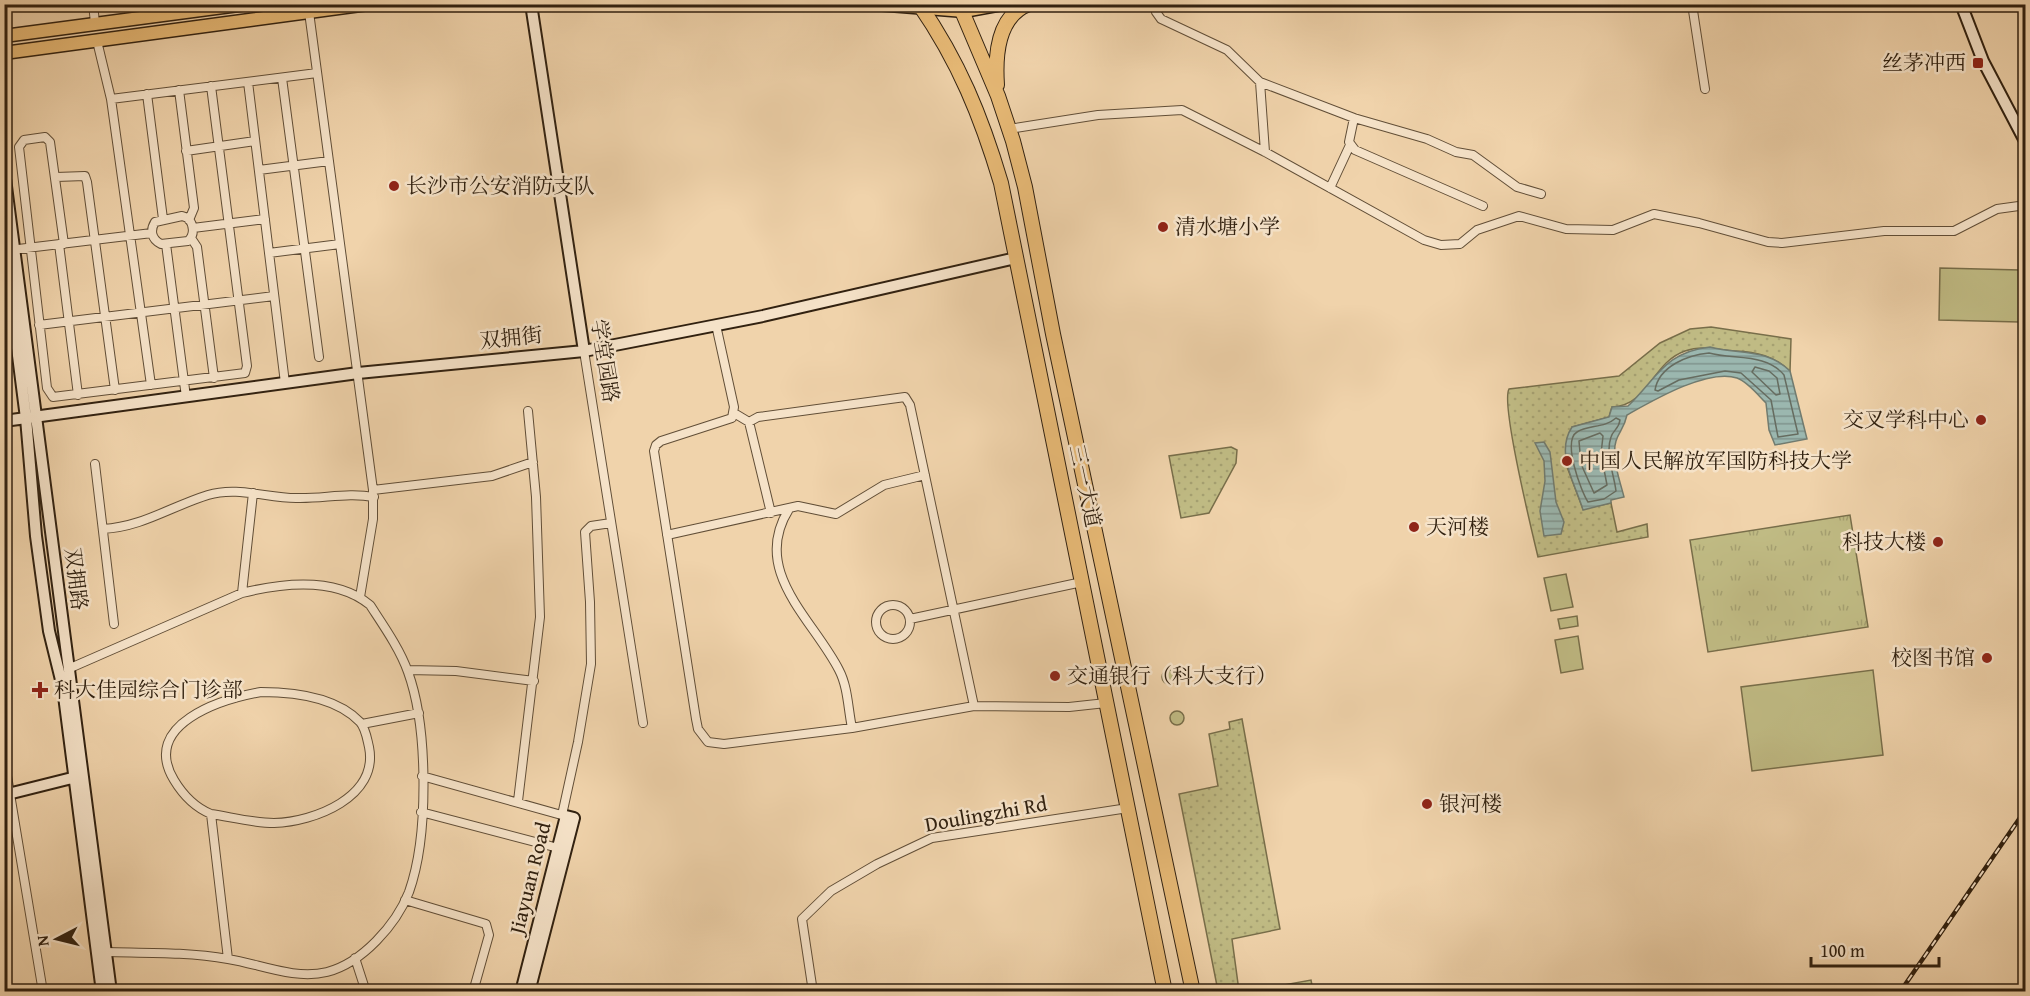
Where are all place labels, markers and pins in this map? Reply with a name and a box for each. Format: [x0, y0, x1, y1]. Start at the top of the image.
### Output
place label: 丝茅冲西 [1882, 47, 1966, 78]
marker: 丝茅冲西 [1971, 56, 1985, 70]
place label: 长沙市公安消防支队 [406, 170, 595, 201]
marker: 长沙市公安消防支队 [387, 179, 401, 193]
place label: 清水塘小学 [1175, 211, 1280, 242]
marker: 清水塘小学 [1156, 220, 1170, 234]
place label: 交叉学科中心 [1843, 404, 1969, 435]
marker: 交叉学科中心 [1974, 413, 1988, 427]
place label: 中国人民解放军国防科技大学 [1579, 445, 1852, 476]
marker: 中国人民解放军国防科技大学 [1560, 454, 1574, 468]
place label: 天河楼 [1426, 511, 1489, 542]
marker: 天河楼 [1407, 520, 1421, 534]
place label: 科技大楼 [1842, 526, 1926, 557]
marker: 科技大楼 [1931, 535, 1945, 549]
place label: 校图书馆 [1891, 642, 1975, 673]
marker: 校图书馆 [1980, 651, 1994, 665]
place label: 交通银行（科大支行） [1067, 660, 1277, 691]
marker: 交通银行（科大支行） [1048, 669, 1062, 683]
place label: 科大佳园综合门诊部 [54, 674, 243, 705]
marker: 科大佳园综合门诊部 [31, 681, 49, 699]
place label: 银河楼 [1439, 788, 1502, 819]
marker: 银河楼 [1420, 797, 1434, 811]

